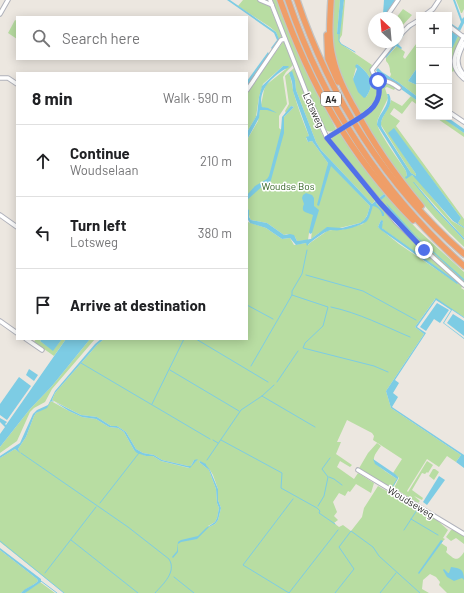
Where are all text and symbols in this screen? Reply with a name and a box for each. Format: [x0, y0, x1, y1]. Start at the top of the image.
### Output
north arrow [368, 12, 404, 48]
map controls [416, 12, 452, 120]
button: + [416, 12, 452, 48]
search box [16, 16, 248, 60]
icon: search [30, 27, 52, 49]
text: Search here [62, 29, 140, 47]
button: − [416, 48, 452, 84]
route start [369, 72, 387, 90]
button: layers [416, 84, 452, 120]
text: 8 min [32, 88, 72, 108]
text: Walk · 590 m [163, 90, 232, 106]
street label: Lotsweg [301, 91, 327, 129]
road number: A4 [321, 92, 341, 106]
text: Continue [70, 144, 130, 162]
icon: ahead [32, 150, 54, 172]
text: 210 m [200, 153, 232, 169]
text: Woudselaan [70, 162, 138, 178]
park label: Woudse Bos [261, 180, 315, 192]
text: Turn left [70, 216, 126, 234]
icon: left [32, 222, 54, 244]
text: 380 m [198, 225, 232, 241]
text: Lotsweg [70, 234, 118, 250]
route end [415, 241, 433, 259]
icon: arrive [32, 294, 54, 316]
text: Arrive at destination [70, 296, 206, 314]
street label: Woudseweg [385, 483, 437, 521]

